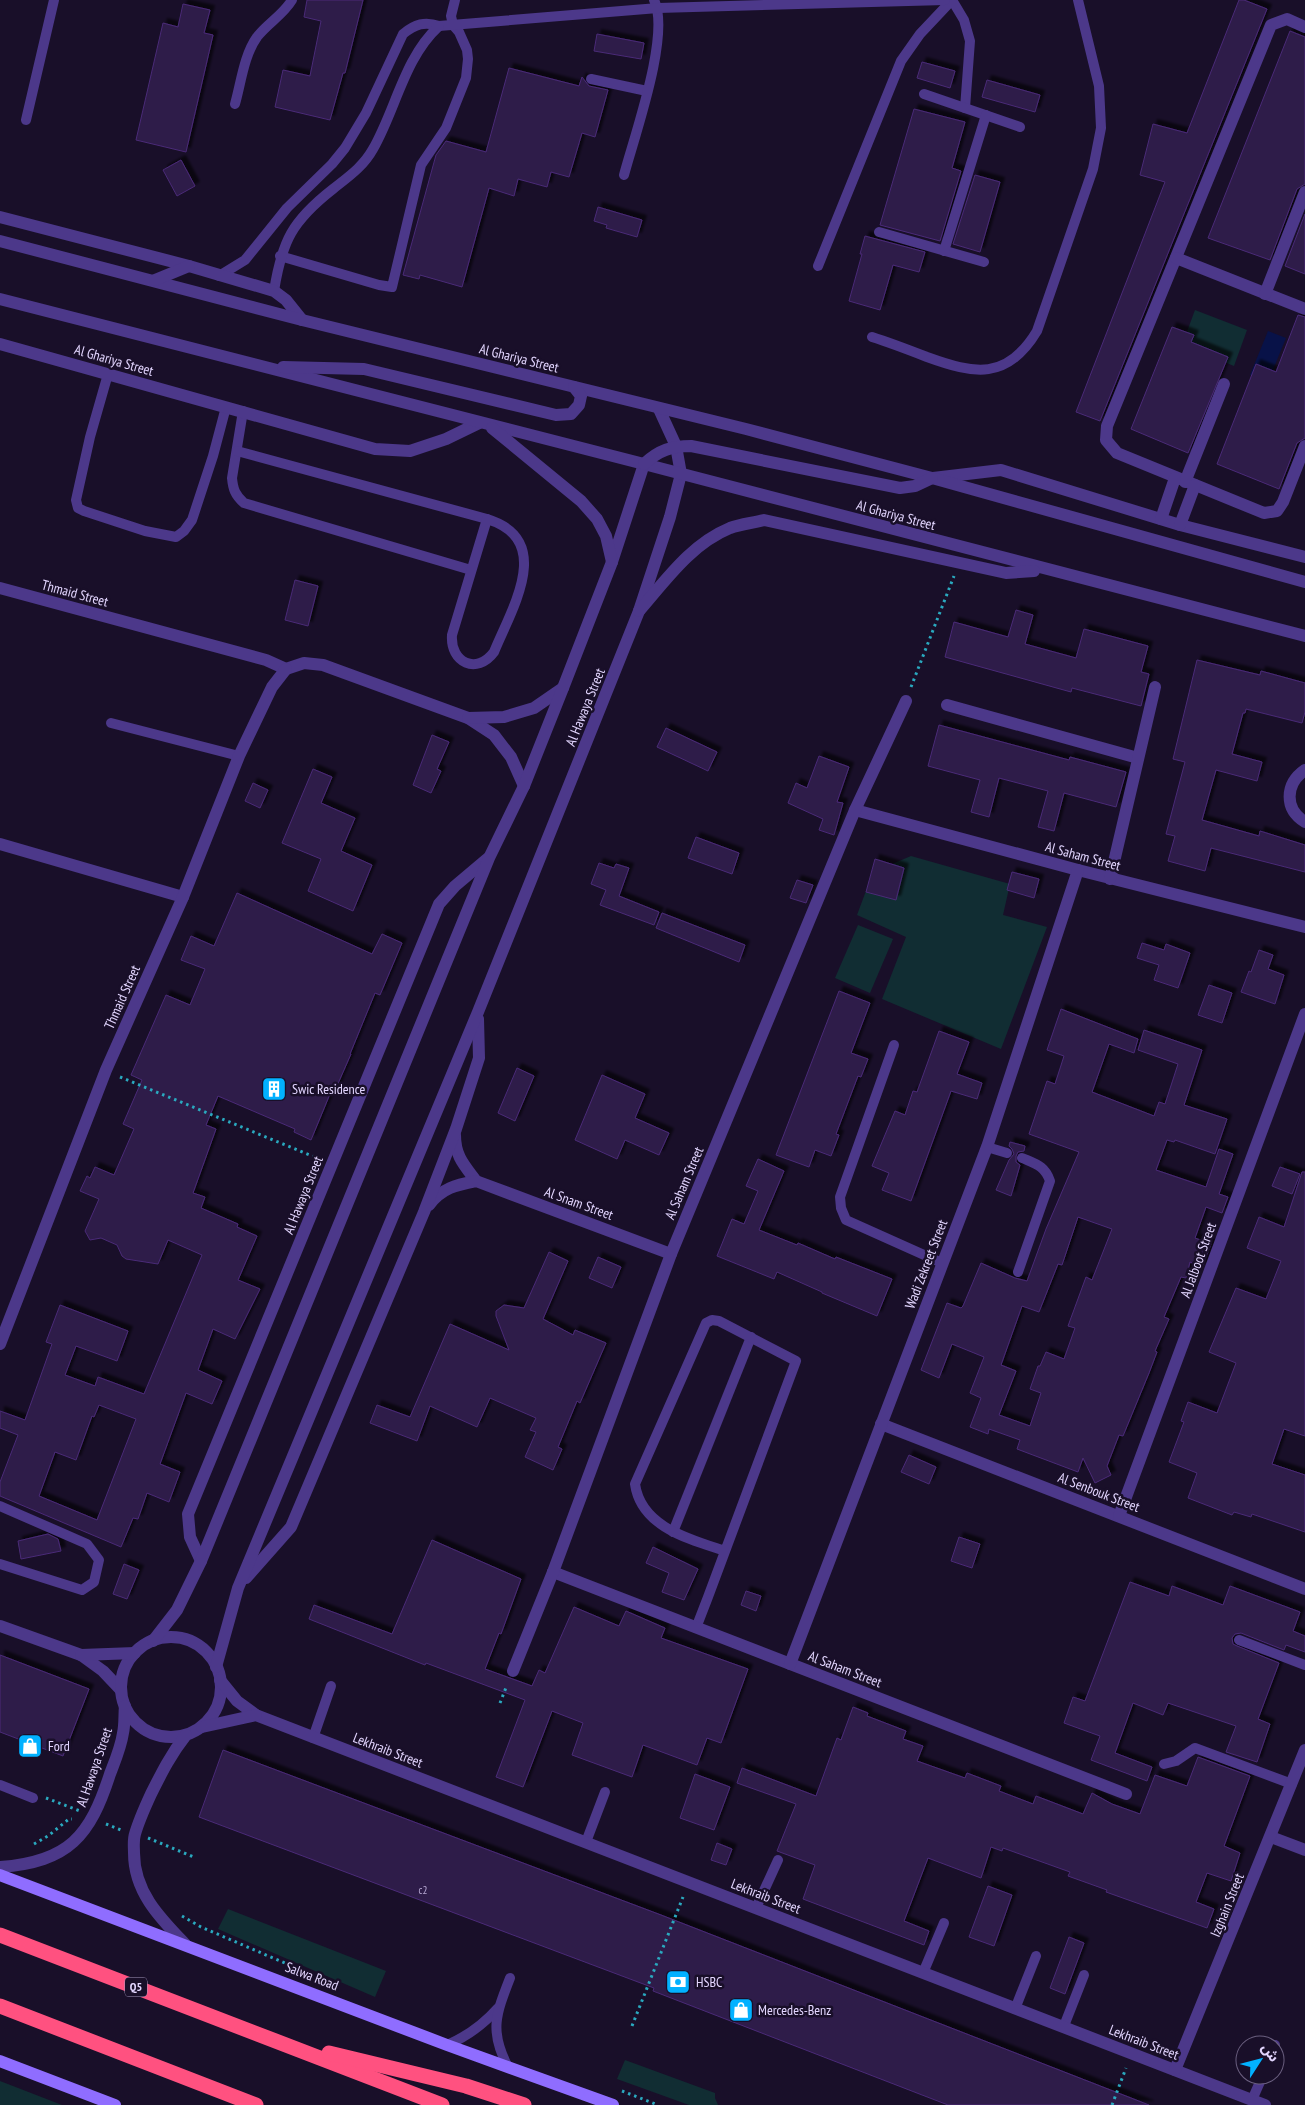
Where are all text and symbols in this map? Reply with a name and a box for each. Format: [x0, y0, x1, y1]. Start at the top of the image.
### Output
street label: Al Ghariya Street [477, 339, 561, 377]
street label: Al Ghariya Street [72, 340, 156, 380]
street label: Al Ghariya Street [854, 496, 938, 534]
street label: Thmaid Street [40, 575, 110, 611]
street label: Al Hawaya Street [561, 665, 609, 749]
street label: Al Saham Street [1043, 837, 1123, 875]
street label: Thmaid Street [100, 962, 144, 1032]
building icon: Swic Residence [261, 1076, 287, 1102]
place label: Swic Residence [292, 1080, 365, 1098]
street label: Al Saham Street [661, 1144, 707, 1222]
street label: Al Hawaya Street [279, 1153, 327, 1237]
street label: Al Snam Street [542, 1182, 616, 1224]
street label: Wadi Zekreet Street [901, 1217, 951, 1311]
street label: Al Jalboot Street [1176, 1220, 1220, 1300]
street label: Al Senbouk Street [1056, 1468, 1143, 1516]
street label: Al Saham Street [806, 1647, 884, 1691]
street label: Al Hawaya Street [72, 1725, 116, 1809]
street label: Lekhraib Street [351, 1729, 425, 1772]
shop icon: Ford [17, 1733, 43, 1759]
place label: Ford [48, 1737, 70, 1755]
street label: Izghain Street [1206, 1870, 1248, 1939]
street label: Lekhraib Street [729, 1875, 803, 1918]
house number: c2 [419, 1883, 427, 1897]
street label: Salwa Road [283, 1958, 341, 1994]
bank icon: HSBC [665, 1969, 691, 1995]
place label: HSBC [696, 1973, 723, 1991]
road number: Q5 [125, 1978, 147, 1996]
shop icon: Mercedes-Benz [728, 1997, 754, 2023]
place label: Mercedes-Benz [758, 2001, 831, 2019]
street label: Lekhraib Street [1107, 2021, 1181, 2064]
north arrow [1235, 2035, 1285, 2085]
text: ش [1258, 2039, 1283, 2065]

